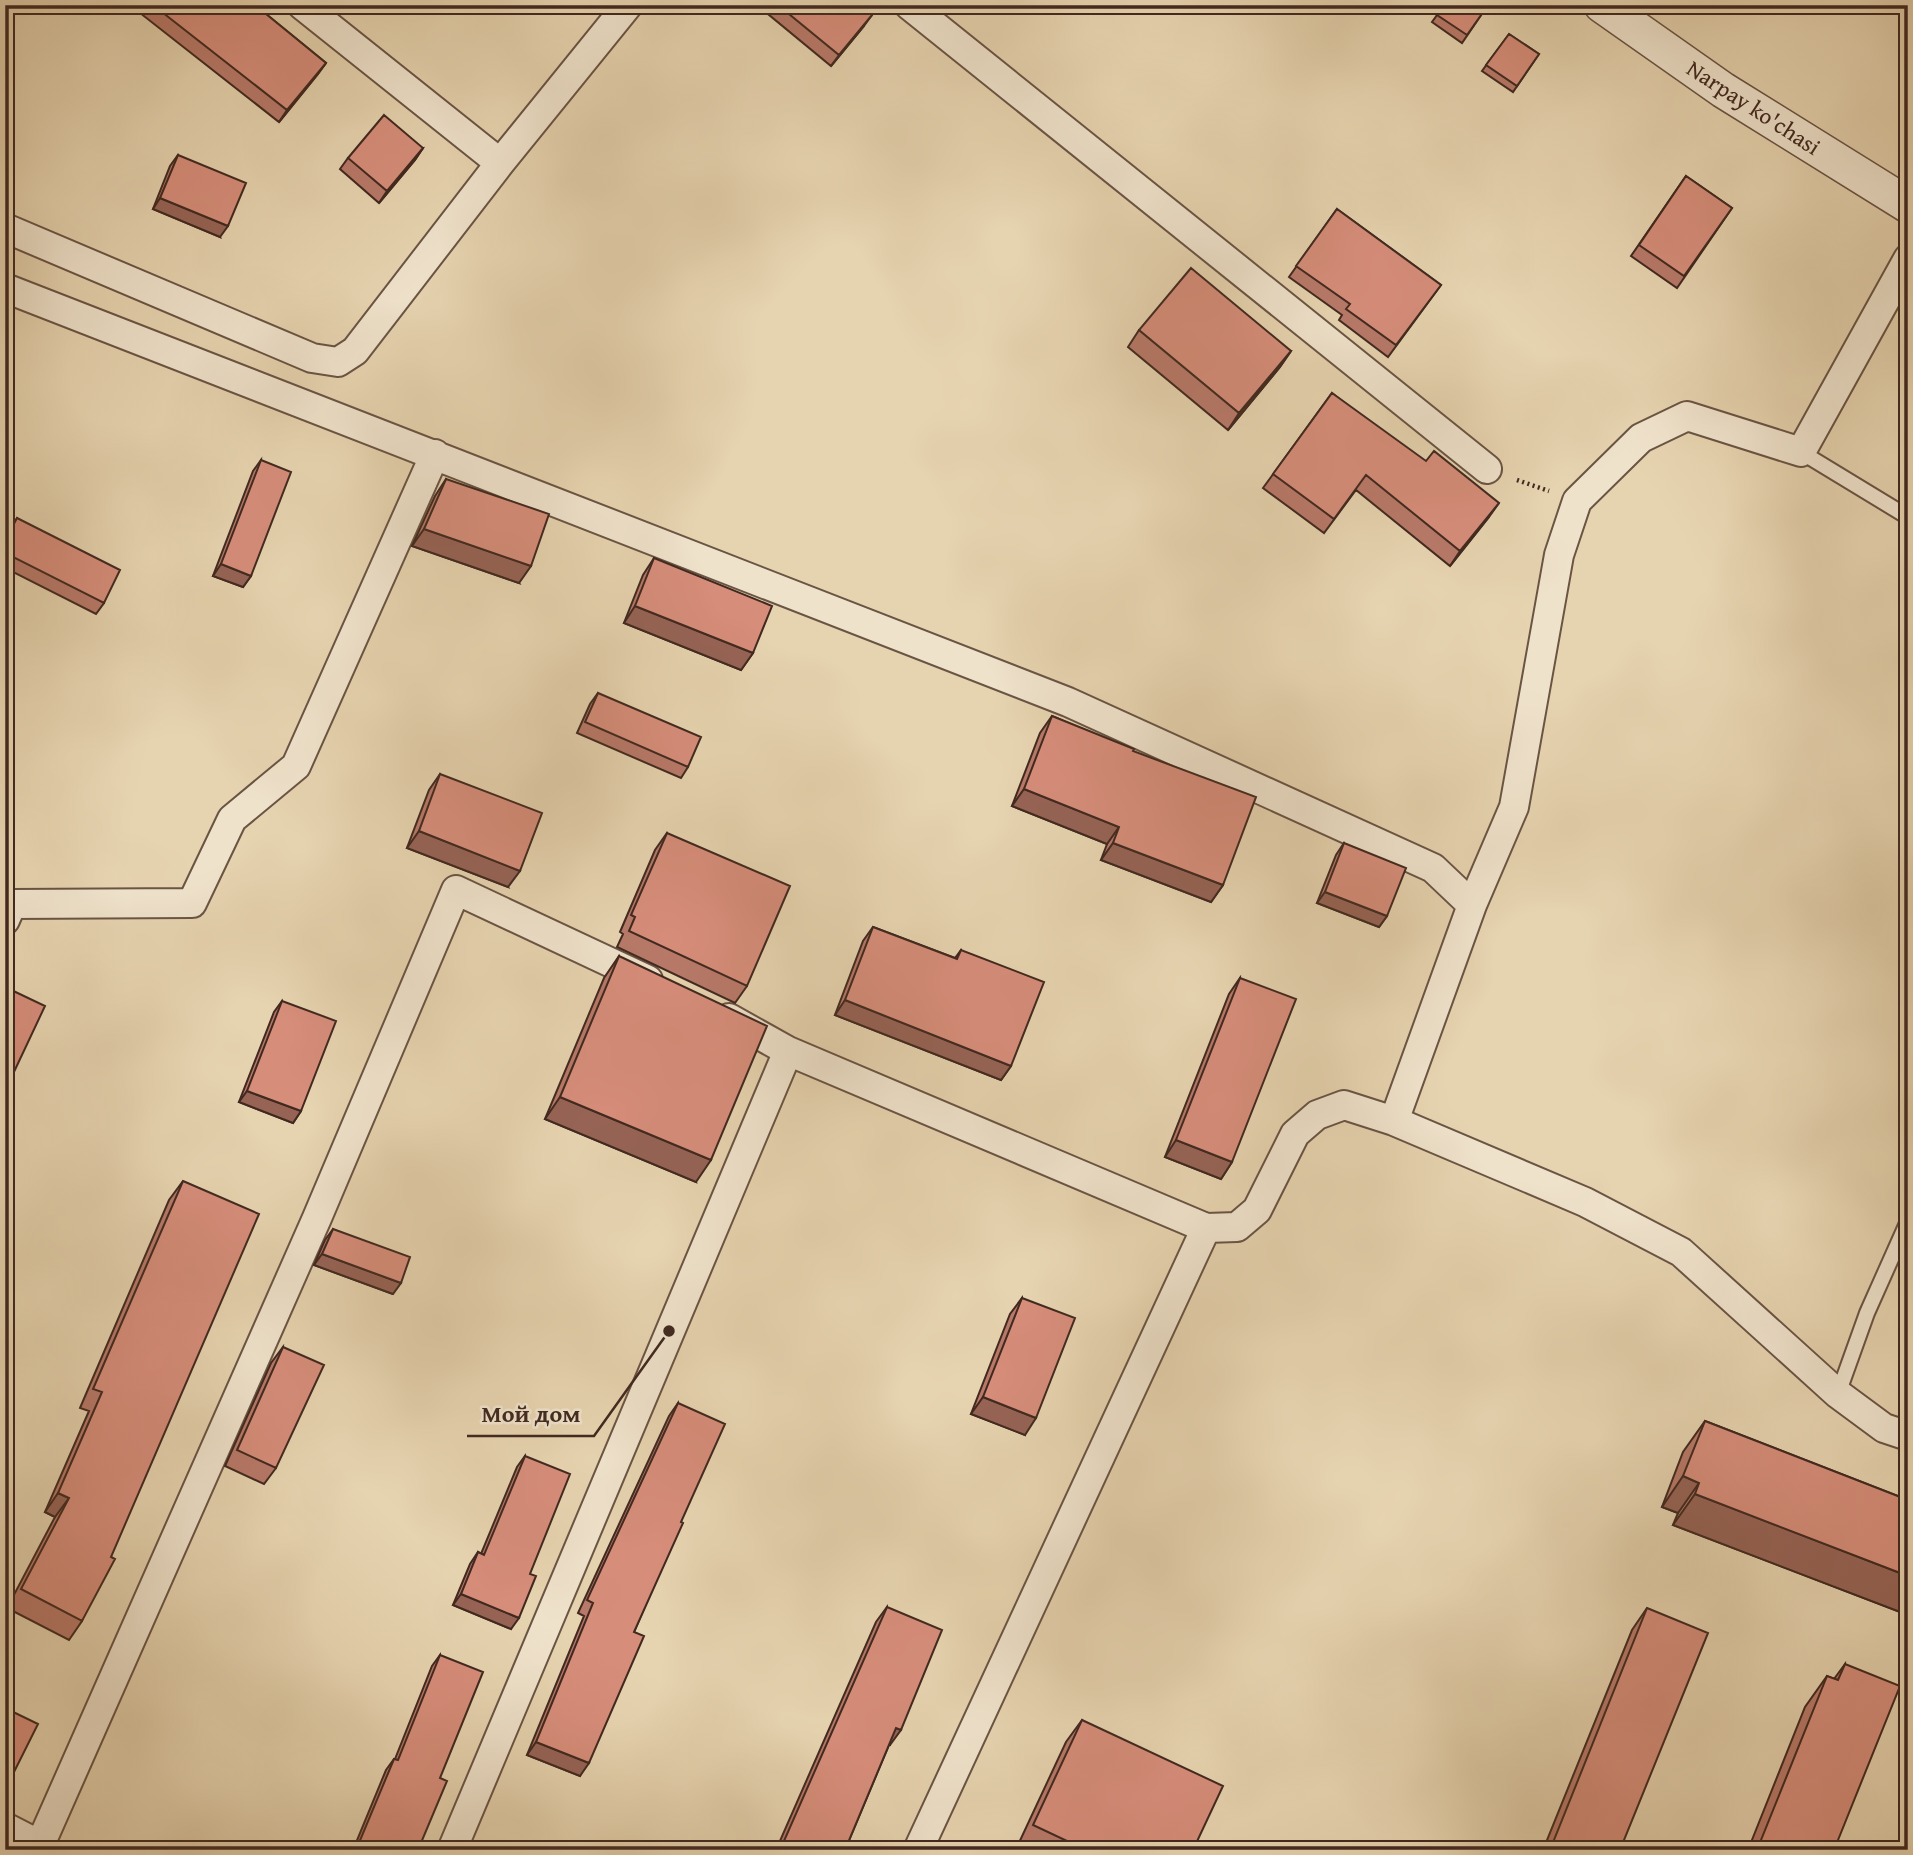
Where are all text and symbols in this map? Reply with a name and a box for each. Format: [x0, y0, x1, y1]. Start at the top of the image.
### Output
street label: Narpay ko'chasi [1681, 51, 1827, 163]
callout: Мой дом [467, 1391, 594, 1436]
text: Мой дом [482, 1396, 580, 1431]

